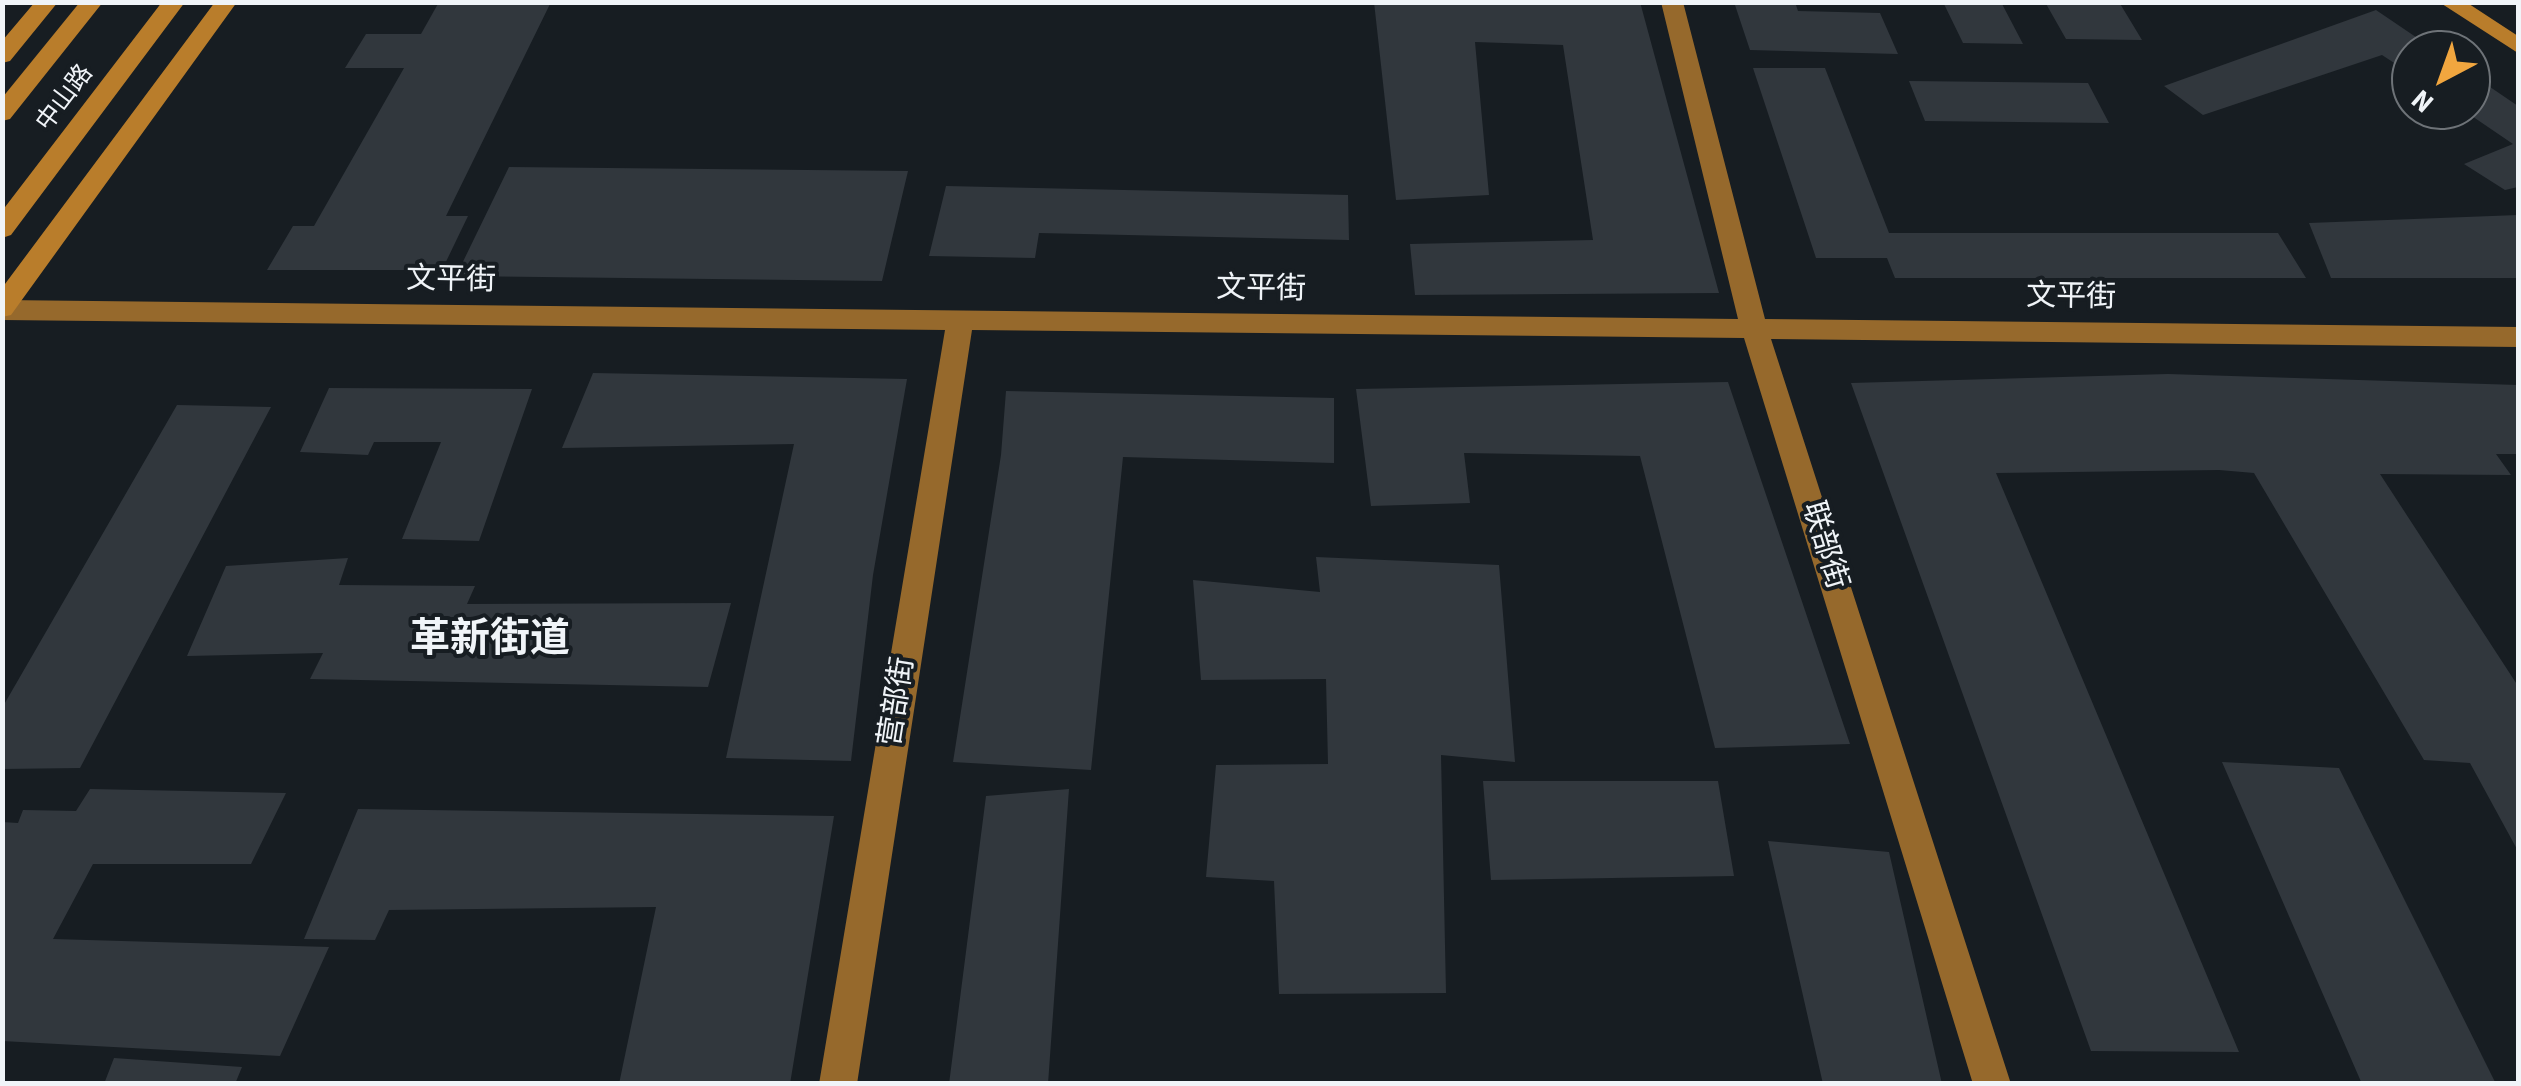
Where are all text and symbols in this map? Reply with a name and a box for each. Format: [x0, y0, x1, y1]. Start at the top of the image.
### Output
north arrow [2391, 30, 2491, 130]
street label: 中山路 [31, 60, 101, 138]
text: N [2402, 80, 2443, 122]
street label: 文平街 [406, 263, 496, 301]
street label: 文平街 [1216, 272, 1306, 310]
street label: 文平街 [2026, 280, 2116, 318]
street label: 联部街 [1793, 498, 1853, 594]
district label: 革新街道 [410, 618, 570, 666]
street label: 营部街 [874, 655, 924, 749]

